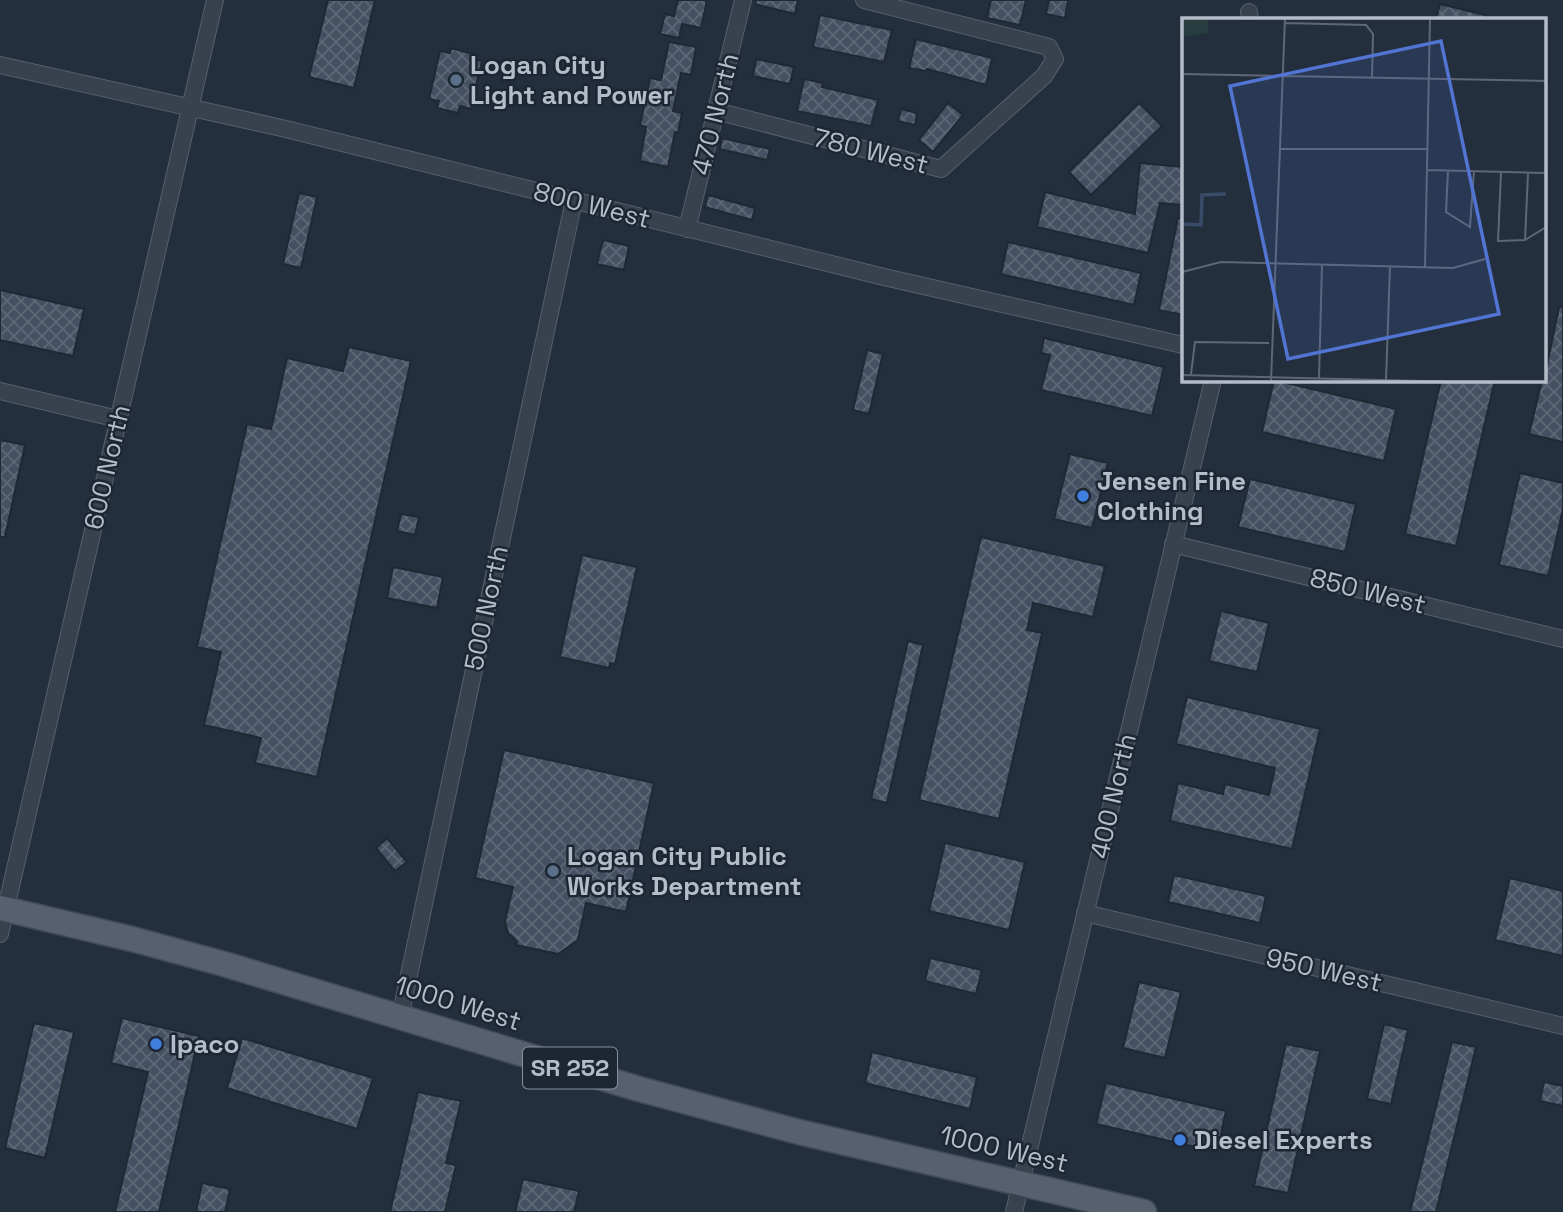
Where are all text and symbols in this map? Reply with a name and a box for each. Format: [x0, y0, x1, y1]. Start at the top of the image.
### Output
inset map [1182, 18, 1546, 382]
place label: Logan City Light and Power [470, 48, 673, 112]
street label: 470 North [683, 50, 747, 178]
marker: Logan City Light and Power [448, 72, 464, 88]
street label: 780 West [810, 120, 932, 182]
street label: 800 West [530, 174, 654, 236]
street label: 600 North [76, 401, 138, 533]
place label: Jensen Fine Clothing [1097, 464, 1246, 528]
marker: Jensen Fine Clothing [1075, 488, 1091, 504]
street label: 500 North [456, 543, 516, 673]
street label: 850 West [1307, 560, 1429, 622]
street label: 400 North [1082, 730, 1144, 862]
place label: Logan City Public Works Department [567, 839, 802, 903]
marker: Logan City Public Works Department [545, 863, 561, 879]
street label: 950 West [1263, 940, 1385, 1000]
street label: 1000 West [391, 968, 525, 1038]
place label: Ipaco [170, 1027, 239, 1061]
marker: Ipaco [148, 1036, 164, 1052]
road number: SR 252 [523, 1048, 617, 1088]
street label: 1000 West [937, 1118, 1071, 1180]
place label: Diesel Experts [1194, 1123, 1373, 1157]
marker: Diesel Experts [1172, 1132, 1188, 1148]

